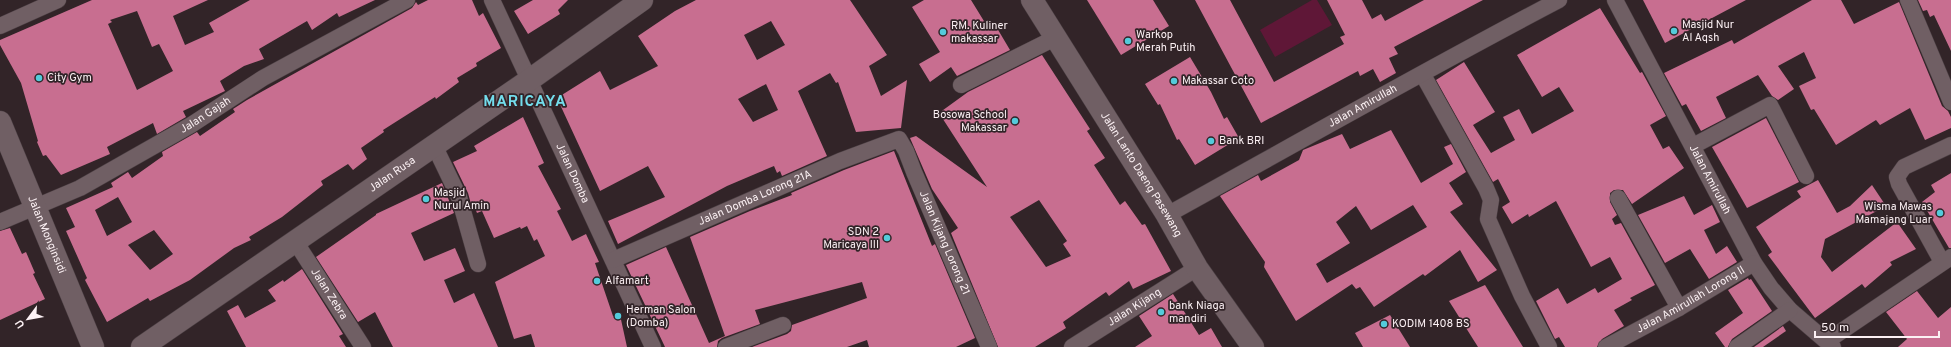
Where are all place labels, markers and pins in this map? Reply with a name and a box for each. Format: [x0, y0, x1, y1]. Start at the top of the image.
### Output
place label: Masjid Nur Al Aqsh [1682, 18, 1735, 45]
place label: RM. Kuliner makassar [951, 19, 1009, 46]
marker: Masjid Nur Al Aqsh [1669, 26, 1679, 36]
marker: RM. Kuliner makassar [938, 27, 948, 37]
place label: Warkop Merah Putih [1136, 28, 1195, 55]
marker: Warkop Merah Putih [1123, 36, 1133, 46]
place label: City Gym [47, 71, 92, 85]
marker: City Gym [34, 73, 44, 83]
place label: Makassar Coto [1182, 74, 1254, 88]
marker: Makassar Coto [1169, 76, 1179, 86]
place label: Bosowa School Makassar [933, 108, 1008, 135]
marker: Bosowa School Makassar [1010, 116, 1020, 126]
place label: Bank BRI [1219, 134, 1264, 148]
marker: Bank BRI [1206, 136, 1216, 146]
place label: Masjid Nurul Amin [434, 186, 489, 213]
marker: Masjid Nurul Amin [421, 194, 431, 204]
place label: Wisma Mawas Mamajang Luar [1856, 200, 1933, 227]
marker: Wisma Mawas Mamajang Luar [1935, 208, 1945, 218]
place label: SDN 2 Maricaya III [823, 225, 879, 252]
marker: SDN 2 Maricaya III [882, 233, 892, 243]
place label: Alfamart [605, 274, 649, 288]
marker: Alfamart [592, 276, 602, 286]
place label: bank Niaga mandiri [1169, 299, 1225, 326]
place label: Herman Salon (Domba) [626, 303, 696, 330]
marker: bank Niaga mandiri [1156, 307, 1166, 317]
marker: Herman Salon (Domba) [613, 311, 623, 321]
place label: KODIM 1408 BS [1392, 317, 1470, 331]
marker: KODIM 1408 BS [1379, 319, 1389, 329]

